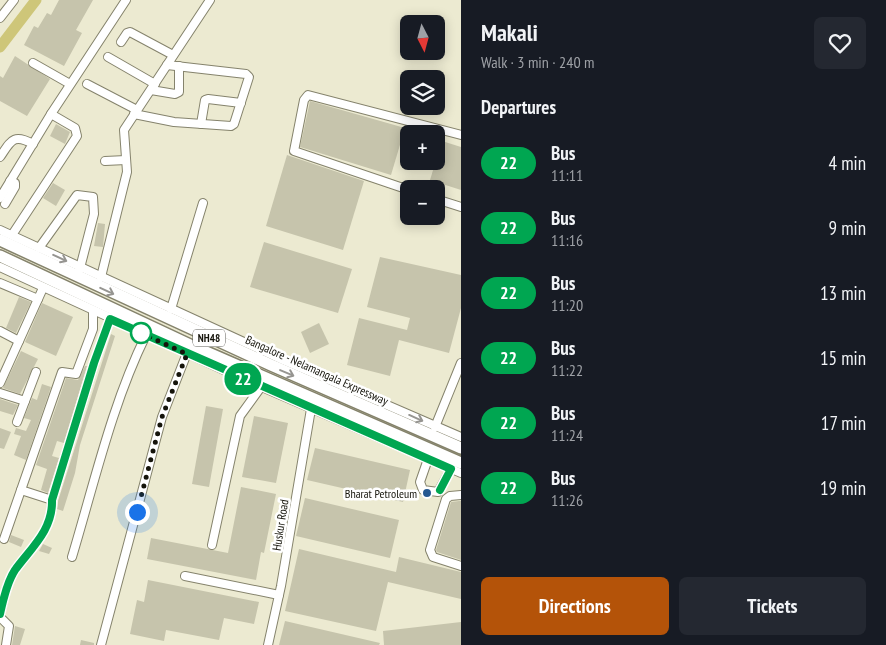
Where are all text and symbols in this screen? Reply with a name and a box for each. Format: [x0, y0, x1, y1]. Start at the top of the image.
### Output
north arrow [400, 15, 445, 60]
map controls [400, 15, 445, 225]
text: Makali [481, 17, 538, 48]
button: heart [814, 17, 866, 69]
text: Walk · 3 min · 240 m [481, 52, 594, 72]
button: layers [400, 70, 445, 115]
text: Departures [481, 95, 556, 119]
button: + [400, 125, 445, 170]
text: Bus [551, 141, 575, 165]
text: 22 [500, 151, 517, 174]
text: 4 min [829, 151, 866, 175]
text: 11:11 [551, 165, 583, 185]
button: − [400, 180, 445, 225]
text: Bus [551, 206, 575, 230]
text: 22 [500, 216, 517, 239]
text: 9 min [829, 216, 866, 240]
text: 11:16 [551, 230, 583, 250]
one-way arrow [52, 254, 67, 263]
text: Bus [551, 271, 575, 295]
text: 22 [500, 281, 517, 304]
text: 13 min [820, 281, 866, 305]
one-way arrow [99, 287, 114, 296]
text: 11:20 [551, 295, 583, 315]
unlabelled marker [130, 322, 152, 344]
road number: NH48 [193, 329, 225, 346]
street label: Bangalore - Nelamangala Expressway [243, 332, 391, 409]
text: Bus [551, 336, 575, 360]
text: 22 [500, 346, 517, 369]
text: 15 min [820, 346, 866, 370]
text: 11:22 [551, 360, 583, 380]
line badge: 22 [220, 363, 266, 395]
text: 22 [234, 367, 252, 390]
one-way arrow [279, 368, 294, 378]
text: Bus [551, 401, 575, 425]
text: 22 [500, 411, 517, 434]
text: 17 min [821, 411, 866, 435]
one-way arrow [408, 413, 423, 423]
text: 11:24 [551, 425, 583, 445]
text: Bus [551, 466, 575, 490]
text: 22 [500, 476, 517, 499]
text: 19 min [820, 476, 866, 500]
place label: Bharat Petroleum [345, 486, 417, 501]
marker: Bharat Petroleum [421, 487, 433, 499]
text: 11:26 [551, 490, 583, 510]
street label: Huskur Road [269, 498, 291, 552]
your location [125, 500, 150, 525]
button: Directions [481, 577, 669, 635]
button: Tickets [679, 577, 866, 635]

